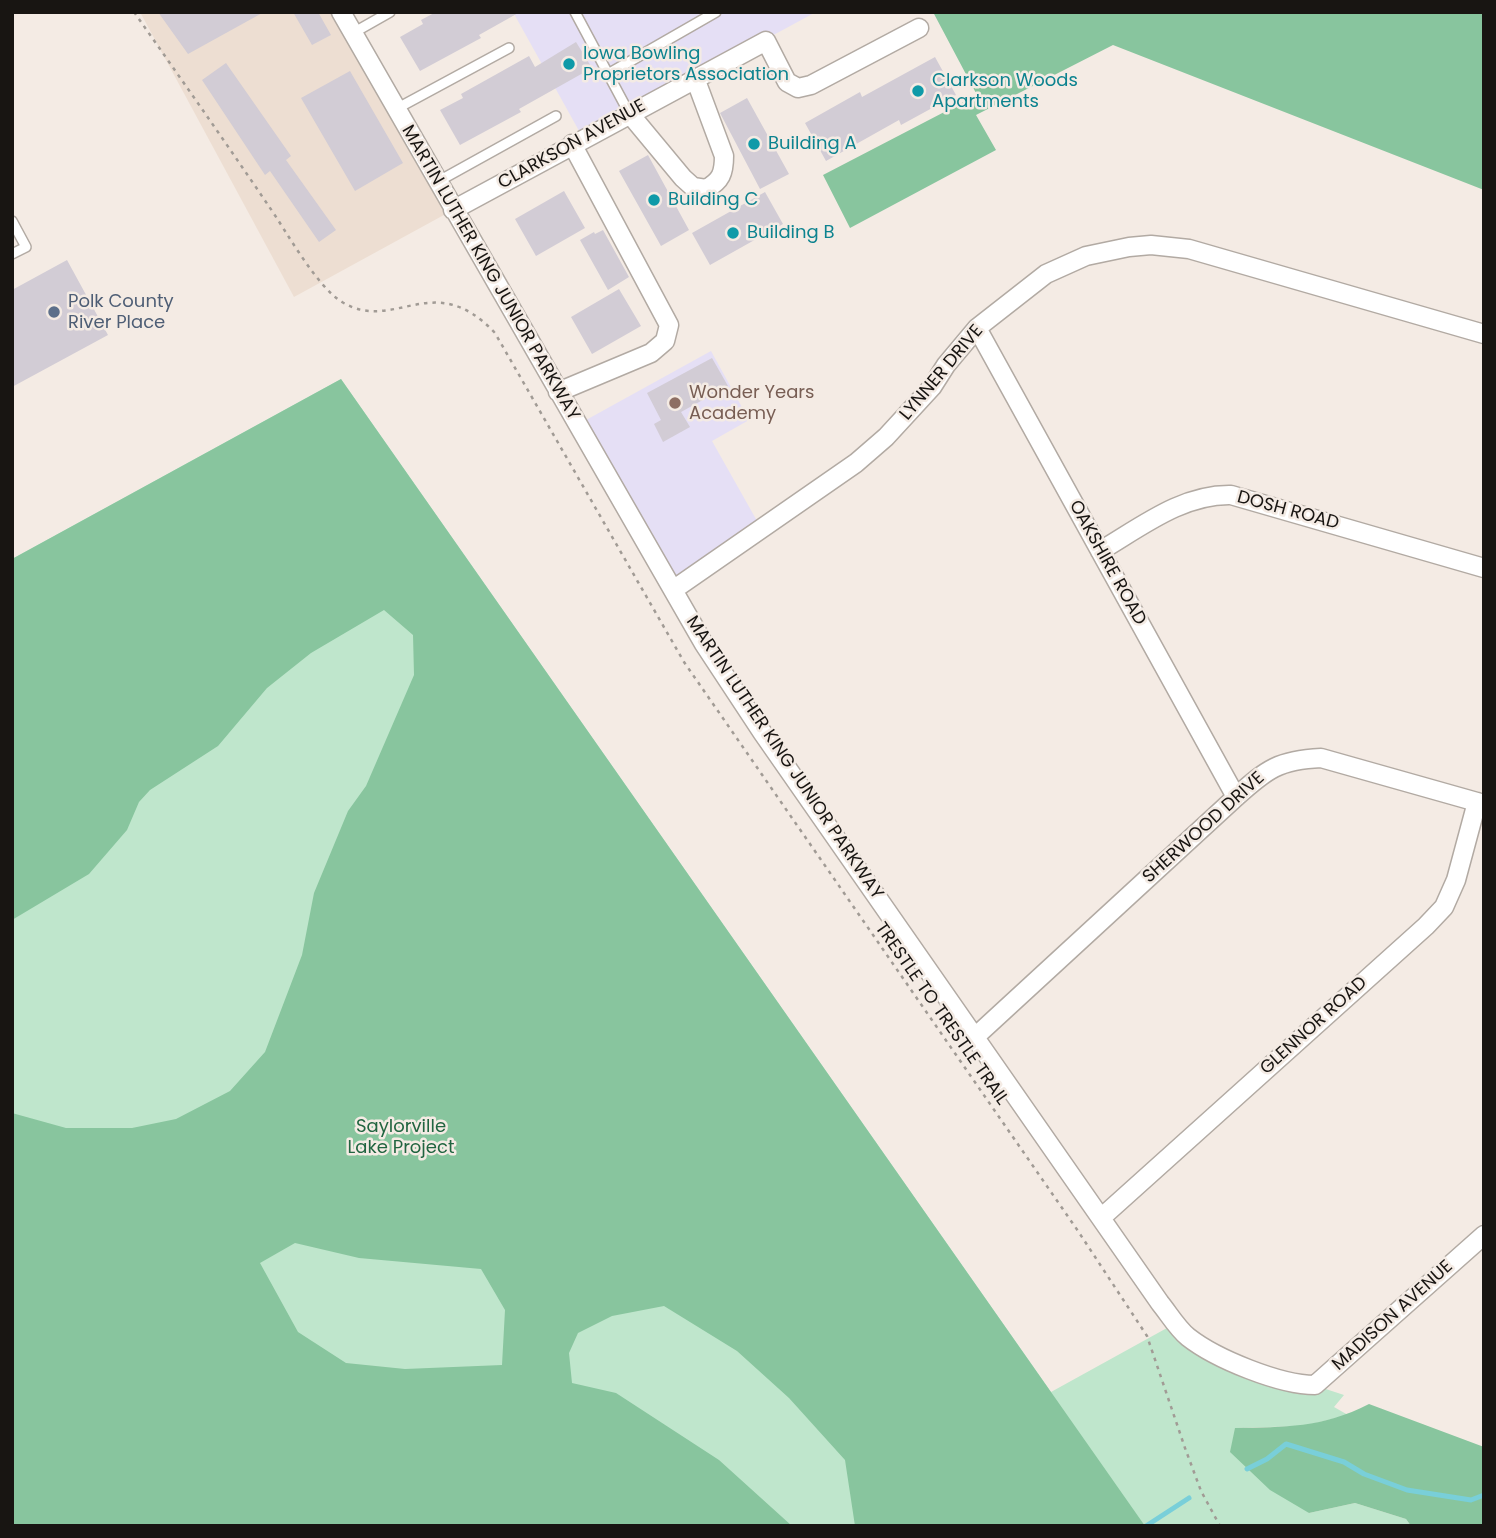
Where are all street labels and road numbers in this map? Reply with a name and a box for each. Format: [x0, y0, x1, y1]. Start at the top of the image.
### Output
street label: CLARKSON AVENUE [494, 95, 650, 195]
street label: MARTIN LUTHER KING JUNIOR PARKWAY [396, 122, 584, 424]
street label: LYNNER DRIVE [896, 321, 988, 425]
street label: DOSH ROAD [1235, 487, 1341, 535]
street label: OAKSHIRE ROAD [1064, 497, 1150, 629]
street label: MARTIN LUTHER KING JUNIOR PARKWAY [681, 612, 887, 904]
street label: SHERWOOD DRIVE [1139, 768, 1269, 888]
street label: TRESTLE TO TRESTLE TRAIL [870, 919, 1012, 1109]
street label: GLENNOR ROAD [1256, 972, 1372, 1080]
street label: MADISON AVENUE [1328, 1256, 1458, 1376]

